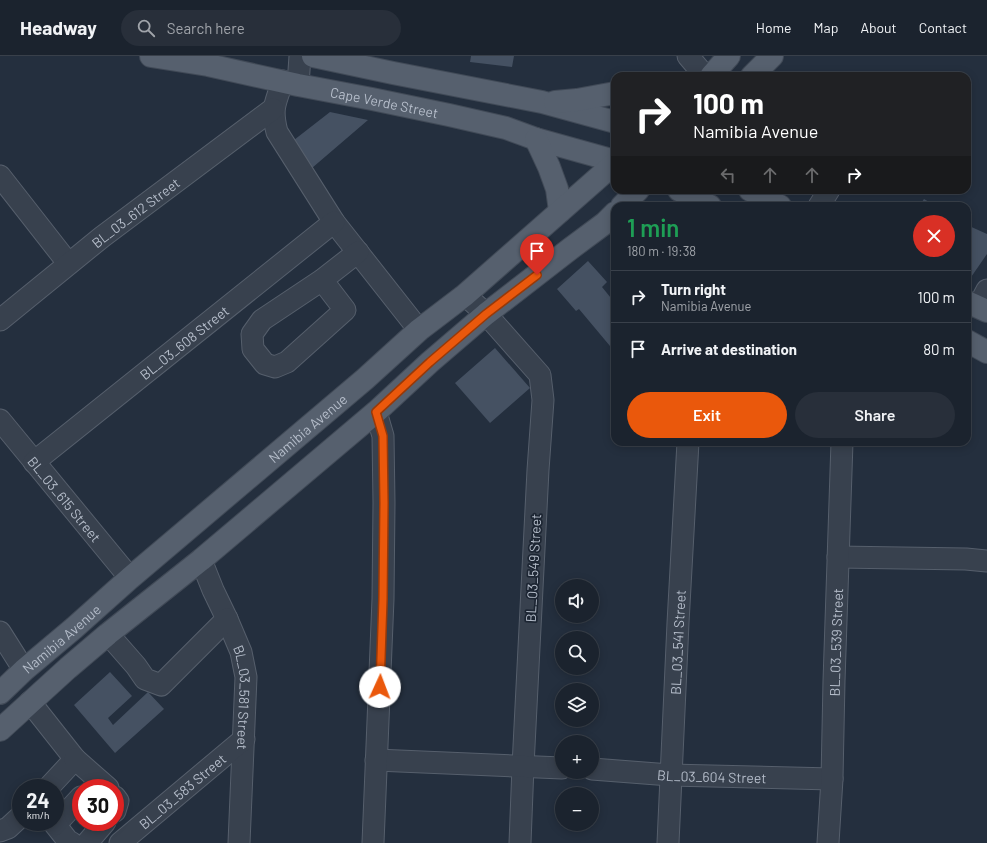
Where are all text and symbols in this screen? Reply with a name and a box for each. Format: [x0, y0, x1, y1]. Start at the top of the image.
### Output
search box [121, 10, 401, 46]
text: Headway [20, 16, 97, 39]
icon: search [135, 17, 157, 39]
text: Search here [167, 19, 245, 37]
text: Home [756, 19, 792, 36]
text: Map [814, 19, 838, 36]
text: About [860, 19, 897, 36]
text: Contact [919, 19, 967, 36]
street label: Cape Verde Street [329, 83, 440, 121]
text: 100 m [693, 86, 764, 120]
icon: right [627, 88, 679, 140]
text: Namibia Avenue [693, 120, 818, 142]
icon: left [717, 164, 739, 186]
icon: ahead [759, 164, 781, 186]
icon: ahead [801, 164, 823, 186]
icon: right [843, 164, 865, 186]
street label: BL_03_612 Street [88, 174, 183, 251]
text: 1 min [627, 213, 679, 242]
button: close [913, 215, 955, 257]
pin [520, 234, 554, 275]
icon: arrive [526, 240, 548, 262]
text: 180 m · 19:38 [627, 243, 696, 259]
text: Turn right [661, 280, 726, 298]
icon: right [627, 286, 649, 308]
text: 100 m [917, 288, 955, 306]
text: Namibia Avenue [661, 298, 751, 314]
street label: BL_03_608 Street [136, 301, 232, 383]
icon: arrive [627, 338, 649, 360]
text: Arrive at destination [661, 340, 797, 358]
text: 80 m [923, 340, 955, 358]
street label: Namibia Avenue [265, 390, 350, 466]
button: Exit [627, 392, 787, 438]
button: Share [795, 392, 955, 438]
street label: BL_03_615 Street [25, 453, 105, 545]
street label: BL_03_549 Street [522, 513, 544, 623]
map controls [555, 579, 599, 831]
button: sound [555, 579, 599, 623]
street label: BL_03_539 Street [825, 588, 846, 696]
street label: BL_03_541 Street [666, 589, 688, 695]
street label: Namibia Avenue [19, 600, 104, 677]
button: search [555, 631, 599, 675]
street label: BL_03_581 Street [230, 642, 255, 750]
position arrow [359, 666, 401, 708]
button: layers [555, 683, 599, 727]
button: + [555, 735, 599, 779]
street label: BL_03_583 Street [135, 750, 229, 832]
street label: BL_03_604 Street [656, 766, 767, 786]
speed limit sign: 30 [72, 779, 124, 831]
button: − [555, 787, 599, 831]
text: 24 [26, 788, 50, 812]
text: km/h [27, 809, 49, 821]

